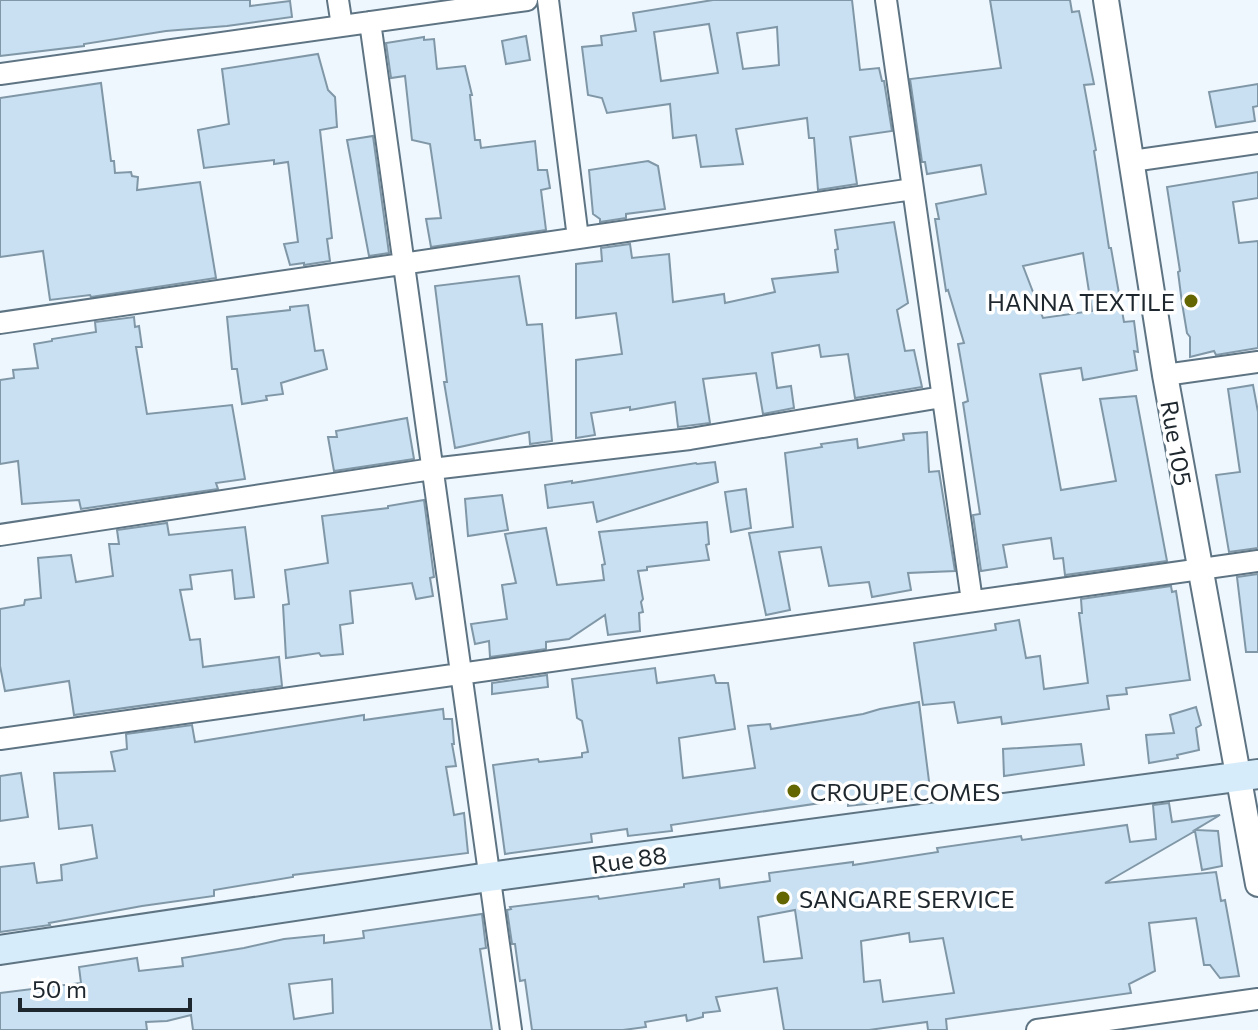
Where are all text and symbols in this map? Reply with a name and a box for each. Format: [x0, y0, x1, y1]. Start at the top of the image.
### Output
place label: HANNA TEXTILE [987, 287, 1175, 316]
marker: HANNA TEXTILE [1182, 292, 1200, 310]
street label: Rue 105 [1155, 398, 1199, 488]
place label: CROUPE COMES [810, 777, 1000, 806]
marker: CROUPE COMES [785, 782, 803, 800]
street label: Rue 88 [589, 839, 669, 879]
place label: SANGARE SERVICE [799, 884, 1015, 913]
marker: SANGARE SERVICE [774, 889, 792, 907]
scale bar [20, 962, 190, 1012]
text: 50 m [32, 974, 87, 1003]

